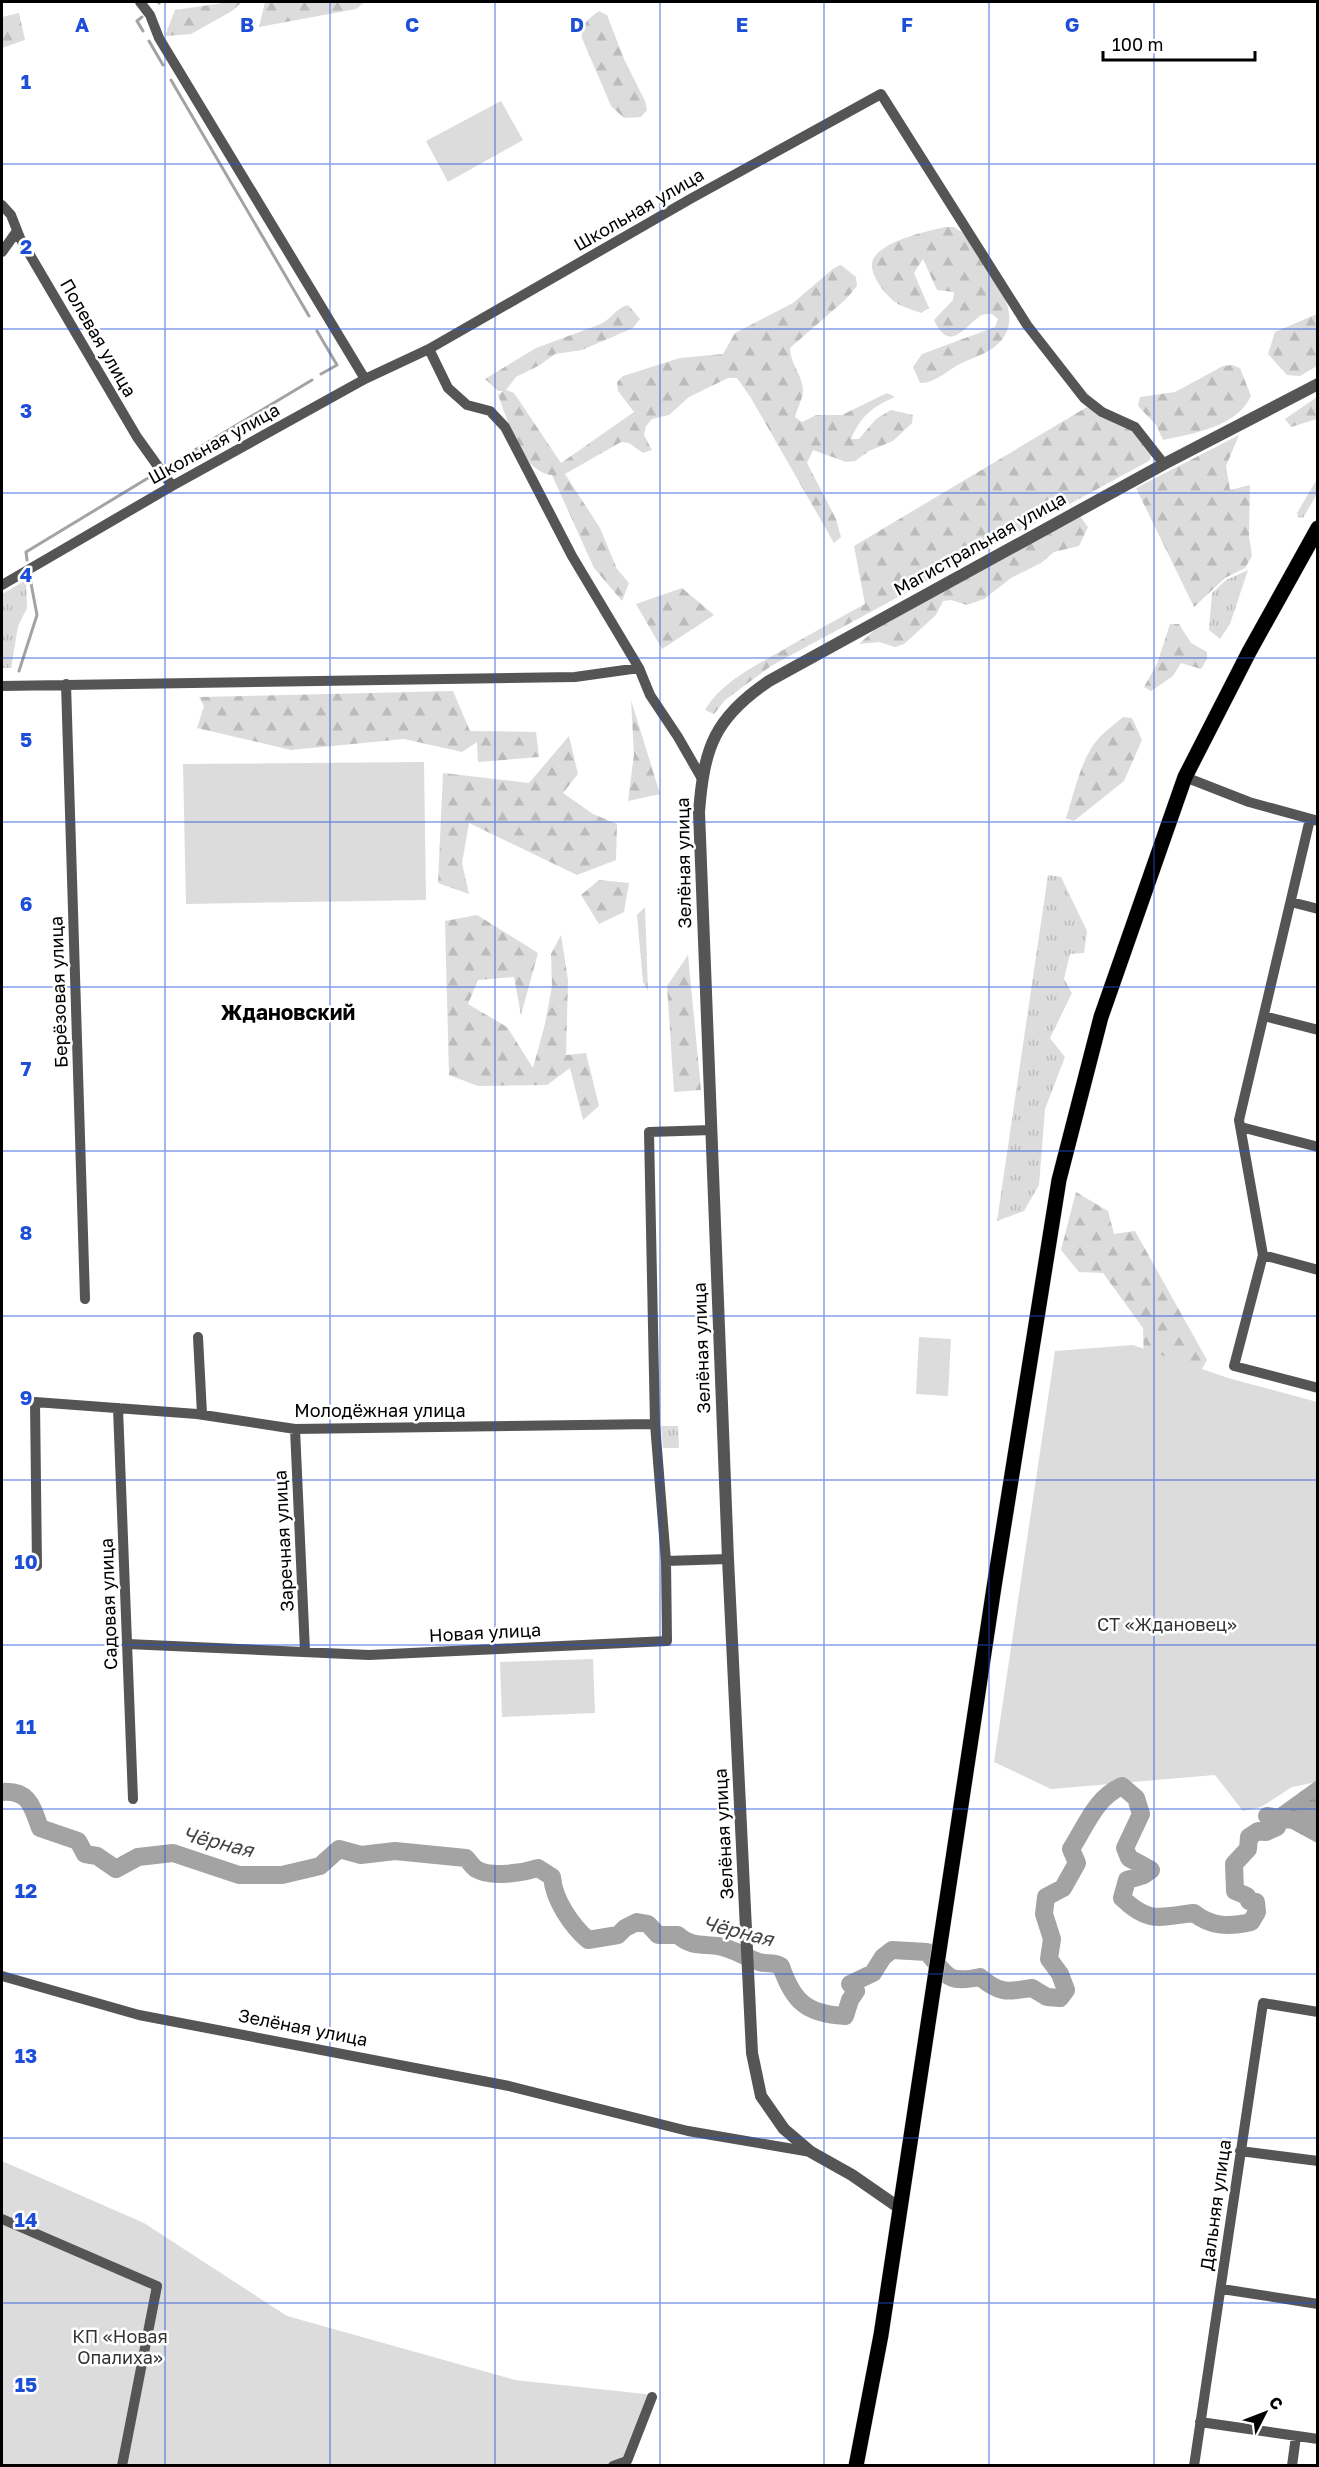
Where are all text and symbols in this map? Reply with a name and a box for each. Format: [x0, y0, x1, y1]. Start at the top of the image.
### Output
text: A [75, 12, 89, 36]
text: B [240, 12, 254, 36]
text: C [405, 12, 419, 36]
text: D [570, 12, 584, 36]
text: E [736, 12, 748, 36]
text: F [901, 12, 913, 36]
text: G [1065, 12, 1079, 36]
scale bar [1103, 24, 1254, 62]
text: 100 m [1112, 33, 1163, 55]
text: 1 [21, 69, 31, 93]
street label: Школьная улица [569, 163, 708, 255]
text: 2 [20, 234, 32, 258]
street label: Полевая улица [56, 274, 142, 401]
text: 3 [20, 398, 32, 422]
street label: Школьная улица [144, 398, 283, 488]
street label: Магистральная улица [890, 487, 1069, 600]
text: 4 [20, 562, 32, 586]
text: 5 [20, 727, 32, 751]
street label: Зелёная улица [671, 797, 695, 929]
text: 6 [20, 891, 32, 915]
street label: Берёзовая улица [44, 916, 72, 1068]
district label: Ждановский [221, 999, 355, 1025]
text: 7 [21, 1056, 32, 1080]
text: 8 [20, 1220, 32, 1244]
street label: Зелёная улица [688, 1282, 714, 1414]
text: 9 [20, 1385, 32, 1409]
street label: Молодёжная улица [294, 1399, 466, 1421]
street label: Заречная улица [268, 1470, 298, 1612]
street label: Садовая улица [95, 1538, 121, 1670]
text: 10 [14, 1549, 38, 1573]
park label: СТ «Ждановец» [1097, 1613, 1237, 1635]
street label: Новая улица [428, 1618, 542, 1646]
text: 11 [16, 1714, 36, 1738]
street label: Зелёная улица [709, 1768, 737, 1900]
water label: Чёрная [180, 1821, 258, 1862]
text: 12 [15, 1878, 37, 1902]
water label: Чёрная [700, 1910, 778, 1951]
street label: Зелёная улица [237, 2004, 370, 2050]
text: 13 [15, 2043, 37, 2067]
street label: Дальняя улица [1195, 2138, 1235, 2272]
text: 14 [15, 2207, 37, 2231]
park label: КП «Новая Опалиха» [72, 2325, 168, 2368]
text: 15 [15, 2372, 37, 2396]
north arrow [1235, 2383, 1295, 2443]
text: С [1265, 2392, 1287, 2414]

